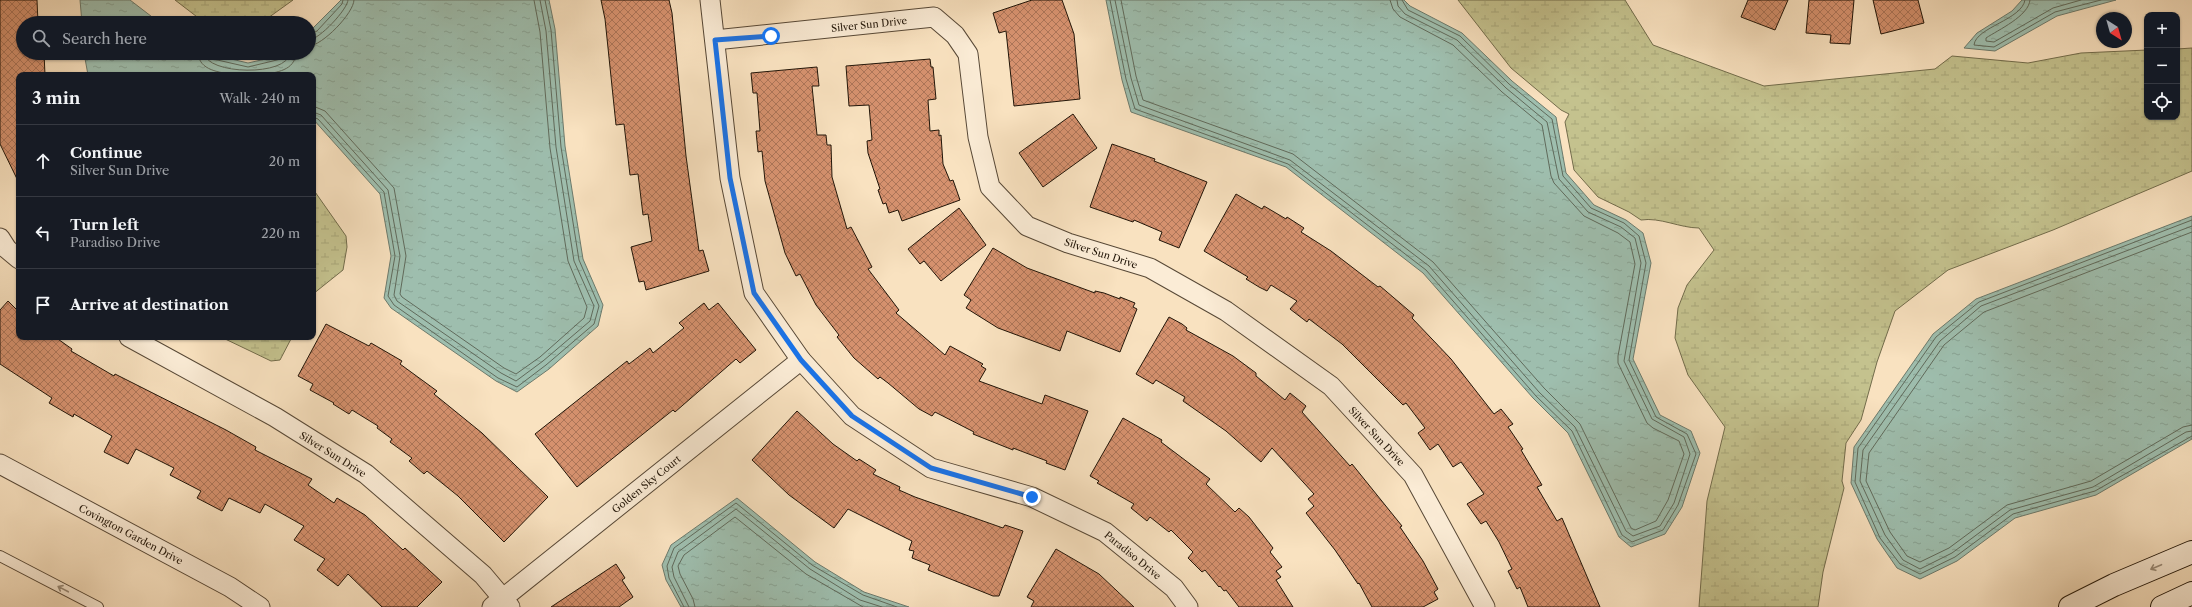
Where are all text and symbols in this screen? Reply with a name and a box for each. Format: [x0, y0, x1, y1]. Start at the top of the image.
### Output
north arrow [2096, 12, 2132, 48]
map controls [2144, 12, 2180, 120]
button: + [2144, 12, 2180, 48]
street label: Silver Sun Drive [830, 14, 908, 35]
search box [16, 16, 316, 60]
icon: search [30, 27, 52, 49]
route start [762, 27, 780, 45]
text: Search here [62, 29, 147, 48]
button: − [2144, 48, 2180, 84]
button: locate [2144, 84, 2180, 120]
text: 3 min [32, 88, 81, 108]
text: Walk · 240 m [220, 90, 300, 106]
text: Continue [70, 143, 142, 162]
icon: ahead [32, 150, 54, 172]
text: 20 m [269, 153, 300, 169]
text: Silver Sun Drive [70, 162, 169, 178]
text: Turn left [70, 215, 139, 234]
icon: left [32, 222, 54, 244]
text: 220 m [261, 225, 300, 241]
text: Paradiso Drive [70, 234, 160, 250]
street label: Silver Sun Drive [1063, 235, 1140, 272]
icon: arrive [32, 294, 54, 316]
text: Arrive at destination [70, 295, 229, 314]
street label: Silver Sun Drive [1346, 404, 1408, 469]
street label: Silver Sun Drive [297, 429, 369, 480]
street label: Golden Sky Court [609, 452, 684, 516]
route end [1023, 488, 1041, 506]
street label: Covington Garden Drive [76, 501, 185, 568]
street label: Paradiso Drive [1102, 528, 1164, 583]
one-way arrow [2151, 564, 2163, 571]
one-way arrow [58, 585, 70, 592]

